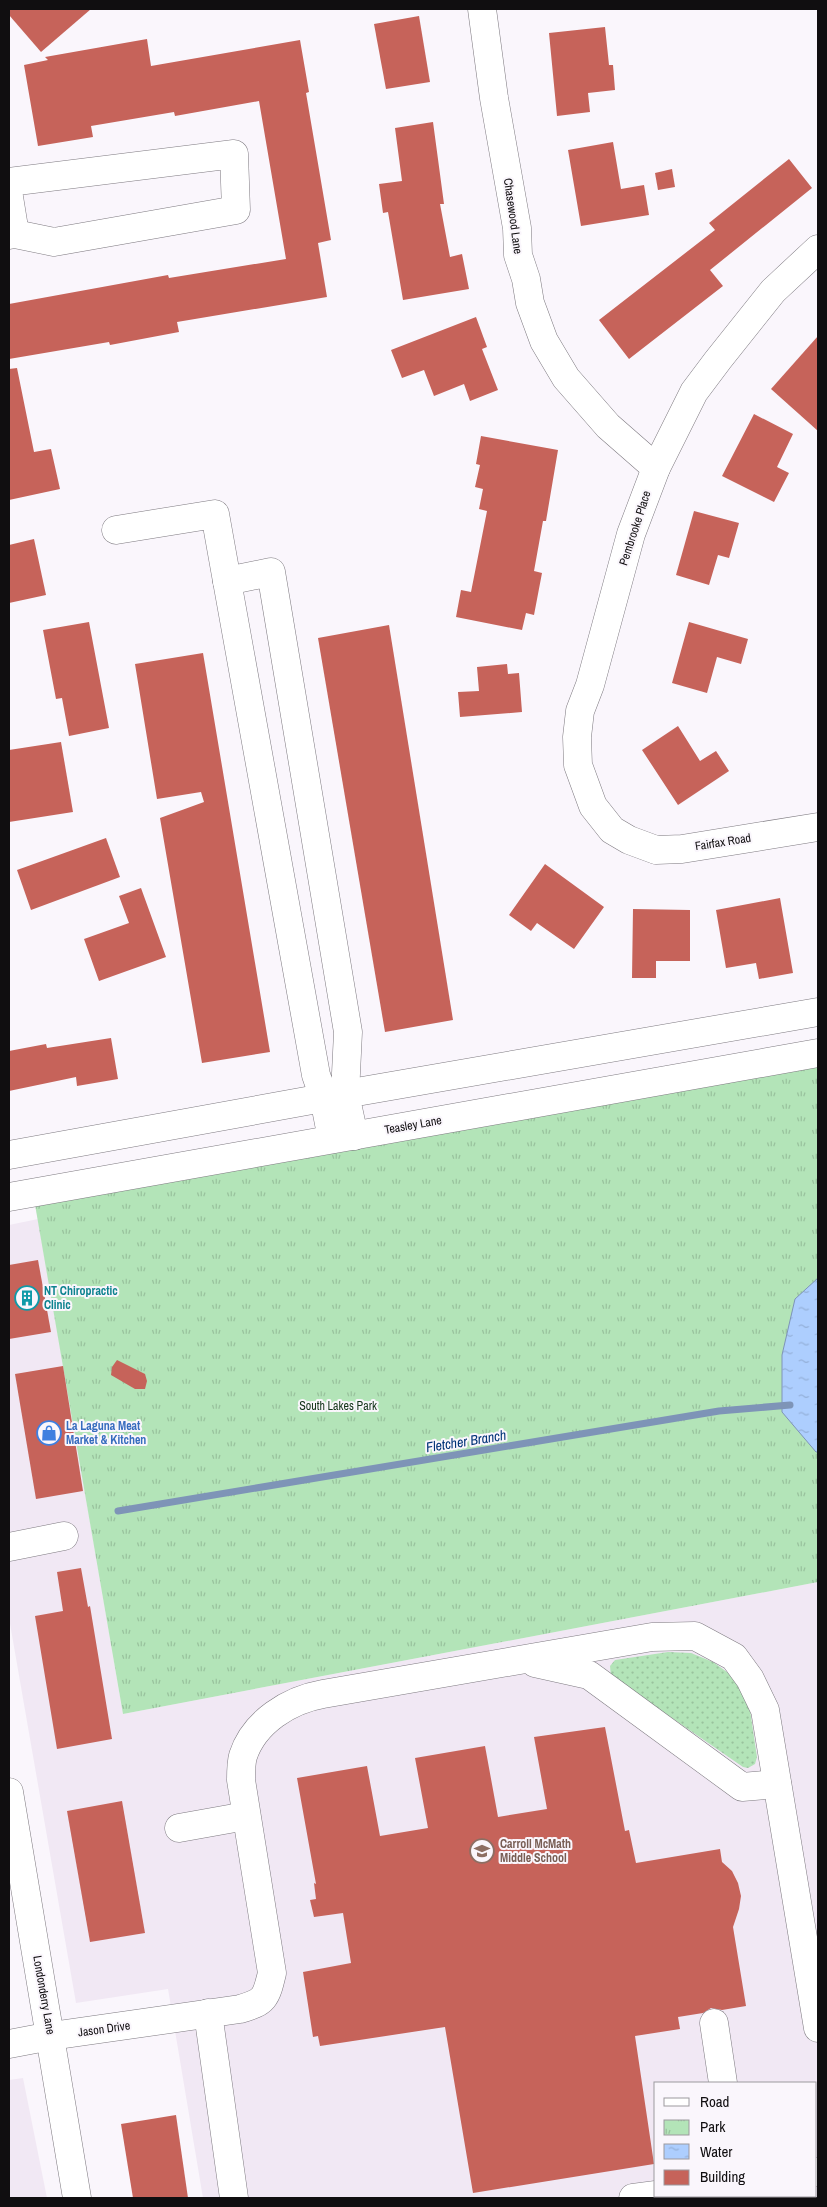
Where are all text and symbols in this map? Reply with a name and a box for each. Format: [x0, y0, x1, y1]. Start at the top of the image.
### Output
street label: Chasewood Lane [500, 177, 526, 255]
street label: Pembrooke Place [615, 489, 655, 567]
street label: Fairfax Road [694, 830, 752, 854]
street label: Teasley Lane [383, 1112, 443, 1138]
place label: NT Chiropractic Clinic [44, 1283, 118, 1313]
building icon: NT Chiropractic Clinic [14, 1285, 40, 1311]
park label: South Lakes Park [299, 1398, 377, 1414]
place label: La Laguna Meat Market & Kitchen [66, 1418, 146, 1448]
shop icon: La Laguna Meat Market & Kitchen [36, 1420, 62, 1446]
water label: Fletcher Branch [425, 1426, 507, 1456]
place label: Carroll McMath Middle School [500, 1836, 571, 1866]
school or university icon: Carroll McMath Middle School [469, 1838, 495, 1864]
street label: Londonderry Lane [29, 1954, 59, 2036]
street label: Jason Drive [77, 2017, 131, 2041]
legend [654, 2082, 817, 2197]
text: Road [700, 2091, 729, 2112]
text: Park [700, 2116, 726, 2137]
text: Water [700, 2141, 732, 2162]
text: Building [700, 2166, 745, 2187]

